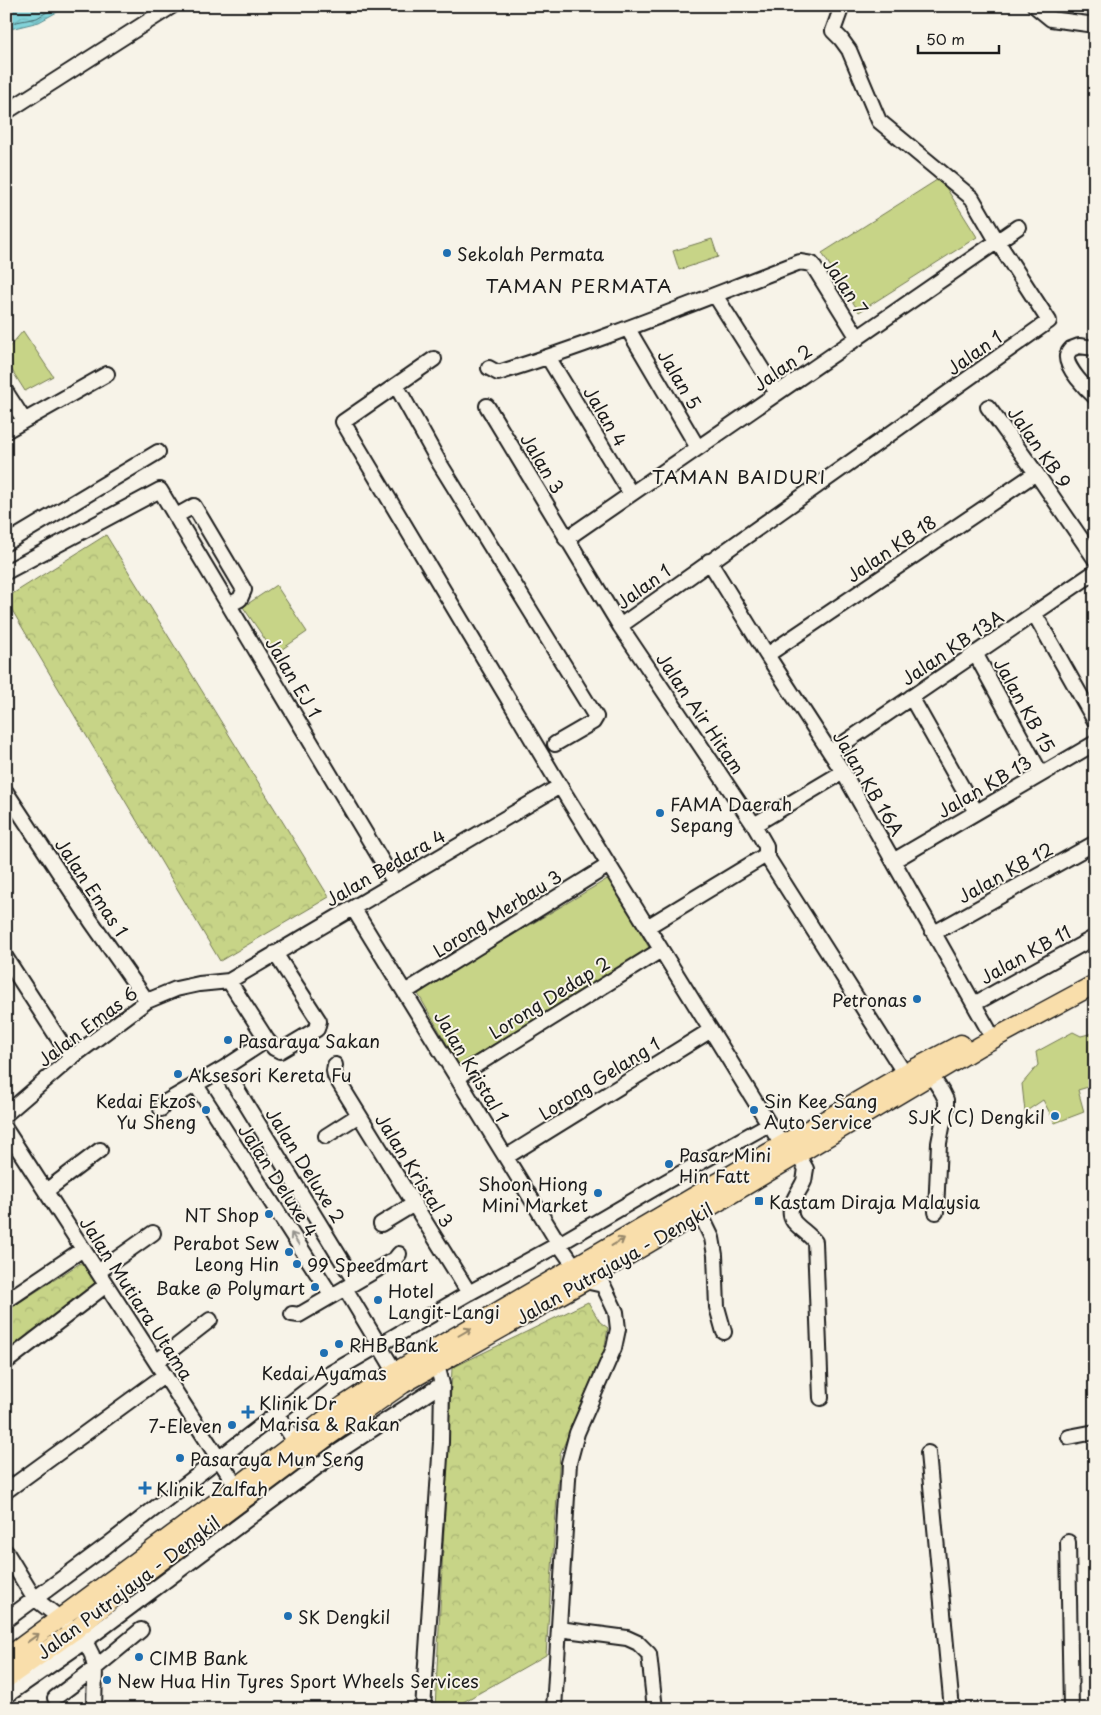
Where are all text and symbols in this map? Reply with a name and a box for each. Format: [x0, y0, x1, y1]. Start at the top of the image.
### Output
scale bar [918, 22, 1000, 54]
text: 50 m [926, 27, 965, 50]
place label: Sekolah Permata [457, 240, 605, 267]
marker: Sekolah Permata [441, 247, 453, 259]
street label: Jalan 7 [817, 252, 875, 320]
district label: TAMAN PERMATA [486, 271, 672, 299]
street label: Jalan 1 [941, 323, 1007, 381]
street label: Jalan 2 [747, 337, 817, 397]
street label: Jalan 5 [652, 344, 708, 414]
street label: Jalan 4 [577, 381, 635, 451]
street label: Jalan KB 9 [1002, 401, 1078, 493]
street label: Jalan 3 [514, 428, 572, 498]
district label: TAMAN BAIDURI [652, 462, 826, 490]
street label: Jalan KB 18 [840, 508, 942, 588]
street label: Jalan 1 [610, 557, 676, 615]
street label: Jalan KB 13A [895, 603, 1009, 691]
street label: Jalan EJ 1 [259, 632, 329, 722]
street label: Jalan Air Hitam [650, 647, 752, 779]
street label: Jalan KB 15 [988, 652, 1062, 758]
street label: Jalan KB 16A [827, 725, 911, 841]
street label: Jalan KB 13 [932, 748, 1036, 824]
place label: FAMA Daerah Sepang [670, 790, 792, 838]
marker: FAMA Daerah Sepang [654, 807, 666, 819]
street label: Jalan Bedara 4 [320, 822, 450, 912]
street label: Jalan Emas 1 [49, 832, 135, 942]
street label: Jalan KB 12 [952, 835, 1058, 909]
street label: Lorong Merbau 3 [427, 863, 567, 963]
street label: Jalan KB 11 [975, 918, 1075, 990]
street label: Lorong Dedap 2 [483, 949, 615, 1045]
street label: Jalan Emas 6 [31, 979, 143, 1073]
place label: Petronas [832, 986, 907, 1013]
marker: Petronas [911, 993, 923, 1005]
street label: Jalan Kristal 1 [428, 1005, 516, 1127]
place label: Pasaraya Sakan [238, 1027, 380, 1054]
street label: Lorong Gelang 1 [533, 1030, 665, 1126]
marker: Pasaraya Sakan [222, 1034, 234, 1046]
place label: Aksesori Kereta Fu [188, 1061, 352, 1088]
marker: Aksesori Kereta Fu [172, 1068, 184, 1080]
place label: Kedai Ekzos Yu Sheng [96, 1087, 196, 1135]
place label: Sin Kee Sang Auto Service [764, 1087, 877, 1135]
street label: Jalan Deluxe 2 [260, 1102, 352, 1228]
place label: SJK (C) Dengkil [908, 1103, 1045, 1130]
marker: Kedai Ekzos Yu Sheng [200, 1104, 212, 1116]
marker: Sin Kee Sang Auto Service [748, 1104, 760, 1116]
street label: Jalan Kristal 3 [369, 1108, 461, 1232]
marker: SJK (C) Dengkil [1049, 1110, 1061, 1122]
street label: Jalan Deluxe 4 [232, 1118, 326, 1242]
place label: Pasar Mini Hin Fatt [679, 1141, 771, 1189]
marker: Pasar Mini Hin Fatt [663, 1158, 675, 1170]
place label: Shoon Hiong Mini Market [478, 1170, 588, 1218]
marker: Shoon Hiong Mini Market [592, 1187, 604, 1199]
place label: Kastam Diraja Malaysia [769, 1188, 980, 1215]
street label: Jalan Putrajaya - Dengkil [510, 1195, 718, 1331]
marker: Kastam Diraja Malaysia [753, 1195, 765, 1207]
place label: NT Shop [184, 1201, 259, 1228]
marker: NT Shop [263, 1208, 275, 1220]
street label: Jalan Mutiara Utama [74, 1211, 201, 1386]
place label: Perabot Sew Leong Hin [173, 1229, 279, 1277]
one-way arrow [290, 1233, 300, 1247]
one-way arrow [610, 1236, 625, 1246]
marker: Perabot Sew Leong Hin [283, 1246, 295, 1258]
place label: 99 Speedmart [307, 1251, 428, 1278]
marker: 99 Speedmart [291, 1258, 303, 1270]
place label: Bake @ Polymart [155, 1274, 305, 1301]
place label: Hotel Langit-Langi [388, 1277, 500, 1325]
marker: Bake @ Polymart [309, 1281, 321, 1293]
marker: Hotel Langit-Langi [372, 1294, 384, 1306]
one-way arrow [457, 1326, 471, 1336]
place label: RHB Bank [349, 1331, 438, 1358]
marker: RHB Bank [333, 1338, 345, 1350]
marker: Kedai Ayamas [318, 1347, 330, 1359]
place label: Kedai Ayamas [261, 1359, 387, 1386]
place label: Klinik Dr Marisa & Rakan [259, 1389, 400, 1437]
marker: Klinik Dr Marisa & Rakan [241, 1405, 255, 1419]
place label: 7-Eleven [148, 1412, 222, 1439]
marker: 7-Eleven [226, 1419, 238, 1431]
place label: Pasaraya Mun Seng [190, 1445, 364, 1472]
marker: Pasaraya Mun Seng [174, 1452, 186, 1464]
place label: Klinik Zalfah [156, 1475, 268, 1502]
marker: Klinik Zalfah [138, 1481, 152, 1495]
street label: Jalan Putrajaya - Dengkil [30, 1509, 226, 1665]
place label: SK Dengkil [298, 1603, 390, 1630]
marker: SK Dengkil [282, 1610, 294, 1622]
one-way arrow [26, 1633, 40, 1644]
place label: CIMB Bank [149, 1644, 248, 1671]
marker: CIMB Bank [133, 1651, 145, 1663]
place label: New Hua Hin Tyres Sport Wheels Services [117, 1667, 479, 1694]
marker: New Hua Hin Tyres Sport Wheels Services [101, 1674, 113, 1686]

